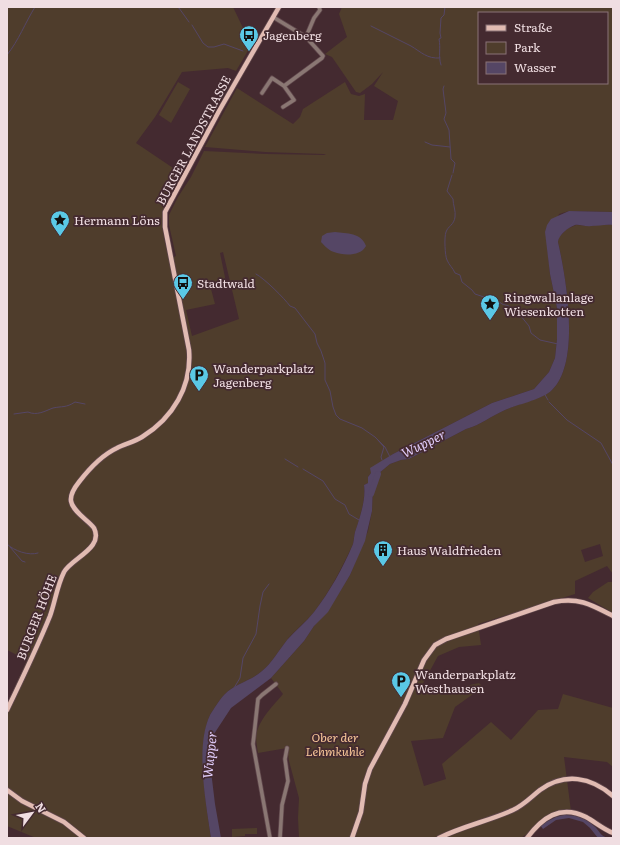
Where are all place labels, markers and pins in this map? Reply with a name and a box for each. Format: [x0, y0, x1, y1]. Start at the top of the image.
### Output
bus stop icon: Jagenberg [238, 24, 260, 52]
place label: Jagenberg [263, 26, 322, 44]
place icon: Hermann Löns [49, 209, 71, 237]
place label: Hermann Löns [74, 211, 160, 229]
bus stop icon: Stadtwald [172, 272, 194, 300]
place label: Stadtwald [197, 274, 256, 292]
place label: Ringwallanlage Wiesenkotten [504, 288, 594, 320]
place icon: Ringwallanlage Wiesenkotten [479, 293, 501, 321]
place label: Wanderparkplatz Jagenberg [213, 359, 314, 391]
parking icon: Wanderparkplatz Jagenberg [188, 364, 210, 392]
building icon: Haus Waldfrieden [372, 539, 394, 567]
place label: Haus Waldfrieden [397, 541, 501, 559]
place label: Wanderparkplatz Westhausen [415, 665, 516, 697]
parking icon: Wanderparkplatz Westhausen [390, 670, 412, 698]

